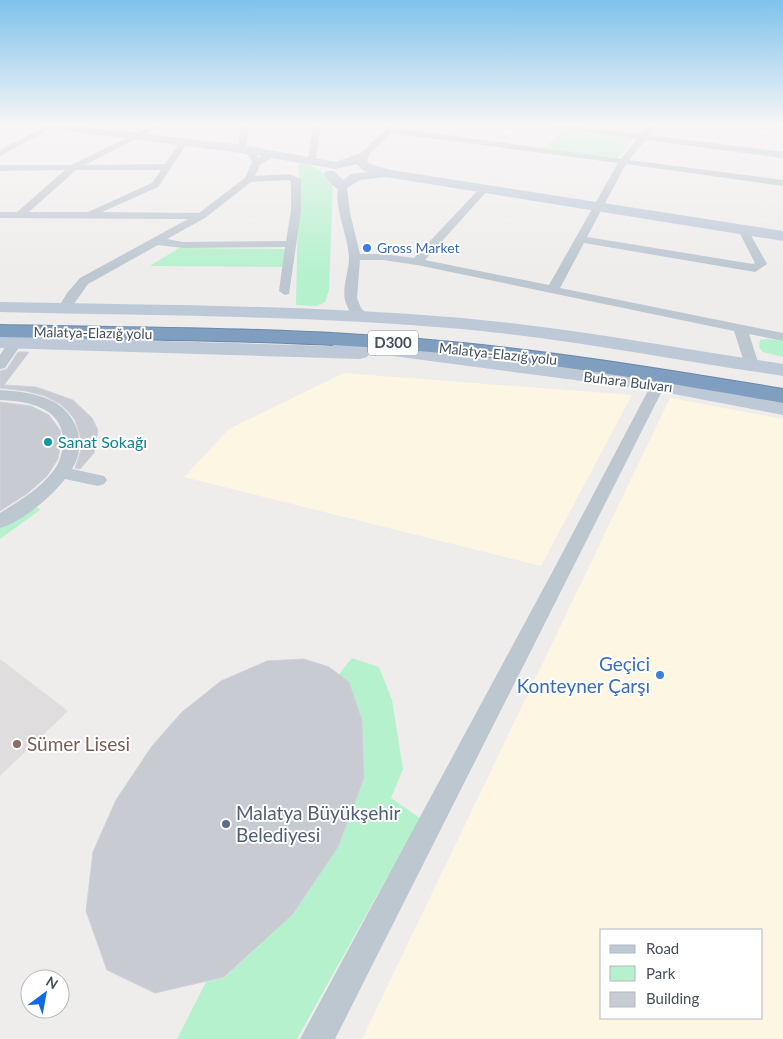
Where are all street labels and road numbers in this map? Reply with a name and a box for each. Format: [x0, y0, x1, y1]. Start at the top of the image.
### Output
street label: Malatya-Elazığ yolu [34, 323, 153, 342]
road number: D300 [368, 330, 418, 356]
street label: Malatya-Elazığ yolu [438, 339, 558, 368]
street label: Buhara Bulvarı [583, 368, 674, 395]

